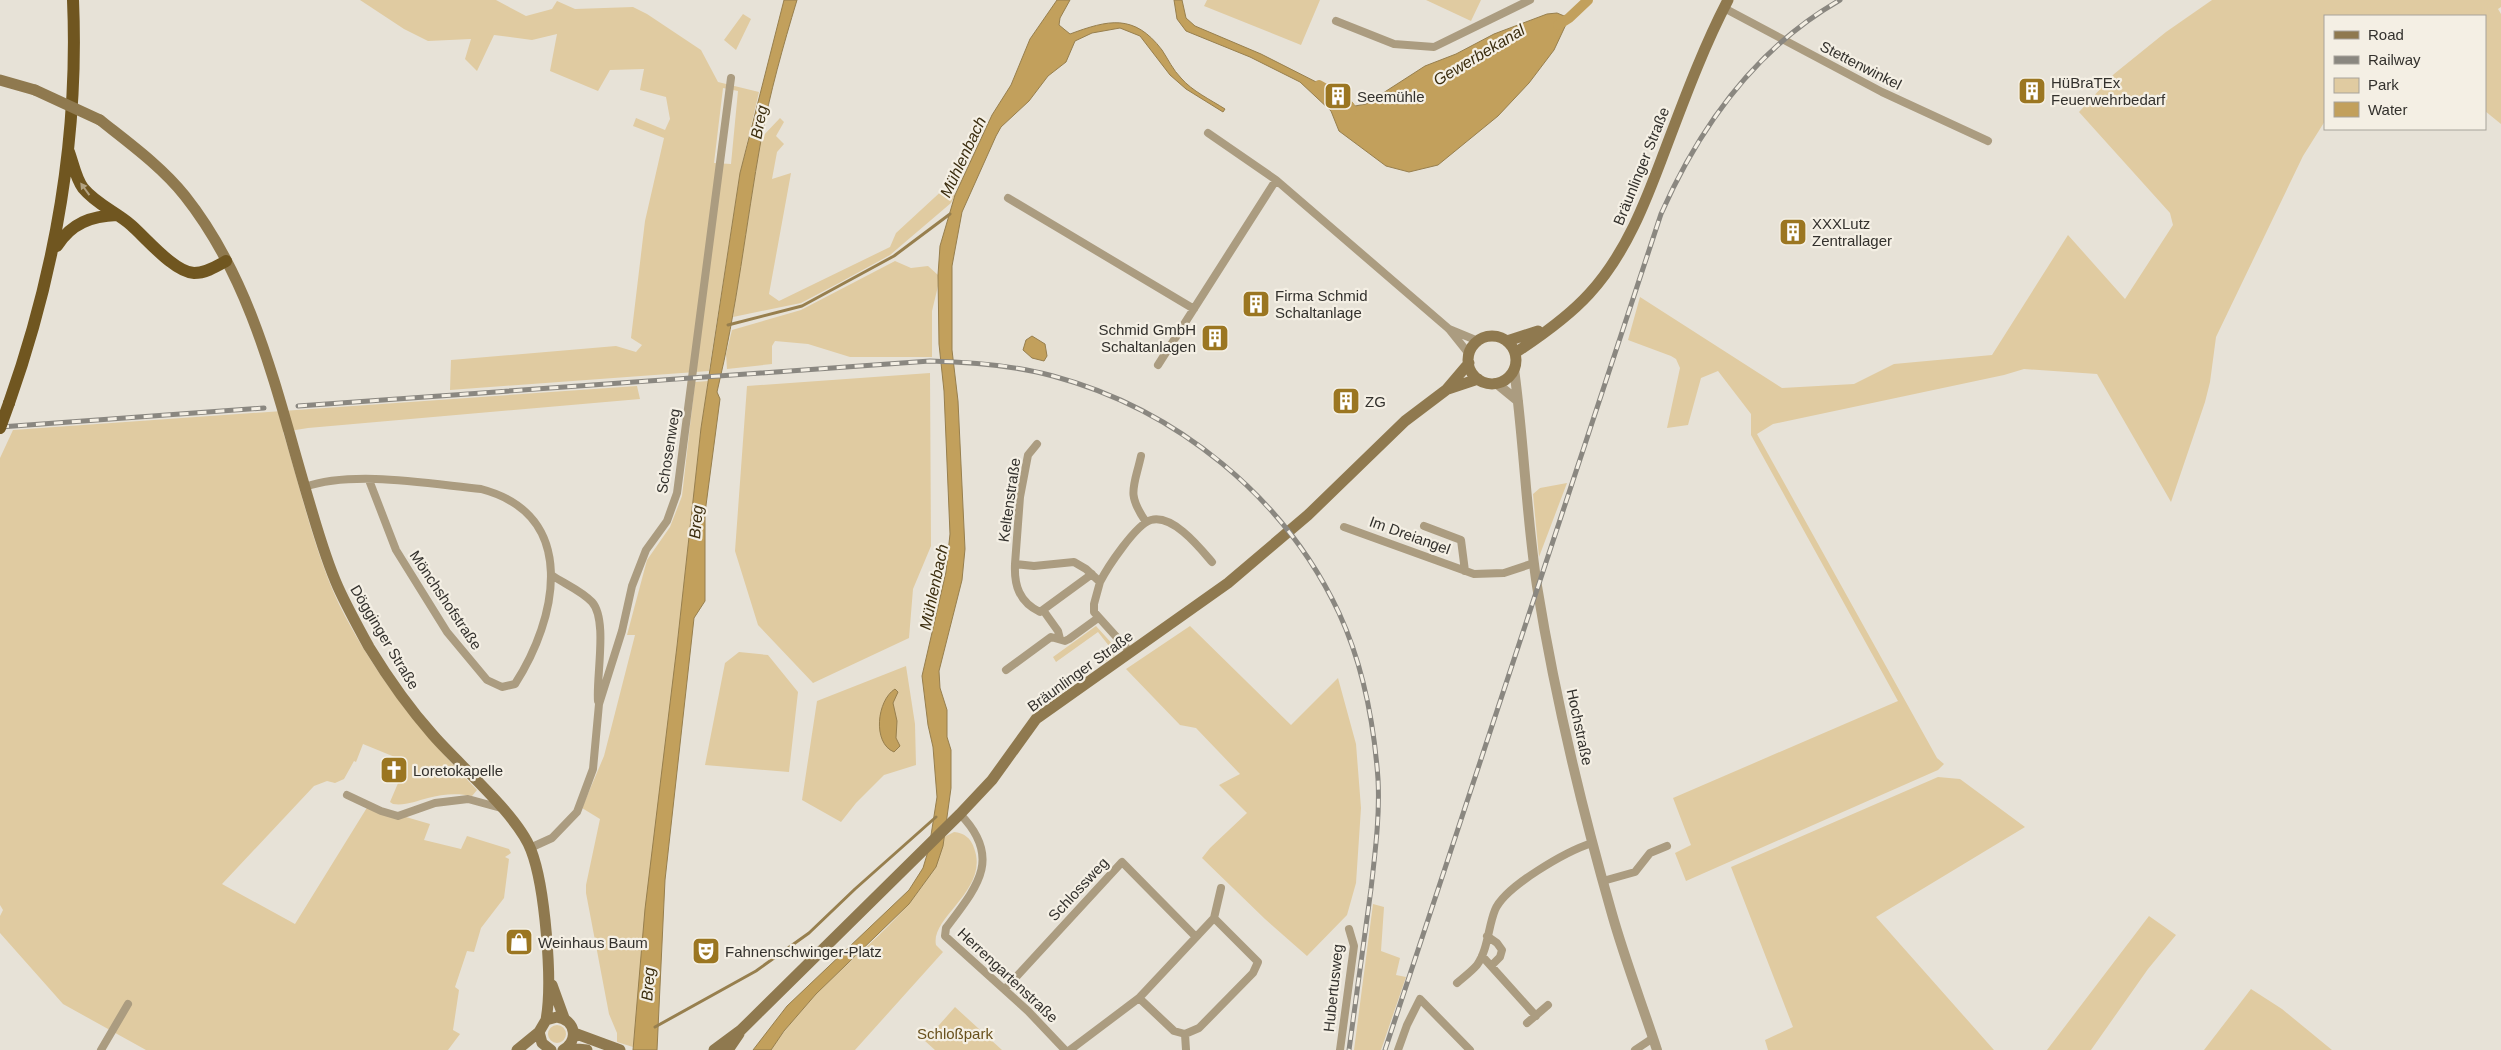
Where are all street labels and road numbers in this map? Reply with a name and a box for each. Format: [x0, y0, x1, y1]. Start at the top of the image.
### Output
street label: Stettenwinkel [1817, 37, 1905, 93]
street label: Bräunlinger Straße [1610, 104, 1672, 228]
street label: Schosenweg [653, 407, 683, 495]
street label: Keltenstraße [995, 457, 1023, 543]
street label: Im Dreiangel [1367, 512, 1453, 558]
street label: Mönchshofstraße [407, 547, 485, 653]
street label: Dögginger Straße [347, 582, 423, 692]
street label: Bräunlinger Straße [1024, 627, 1136, 715]
street label: Hochstraße [1564, 687, 1596, 767]
street label: Schlossweg [1044, 854, 1112, 924]
street label: Herrengartenstraße [954, 924, 1062, 1026]
street label: Hubertusweg [1320, 943, 1346, 1033]

